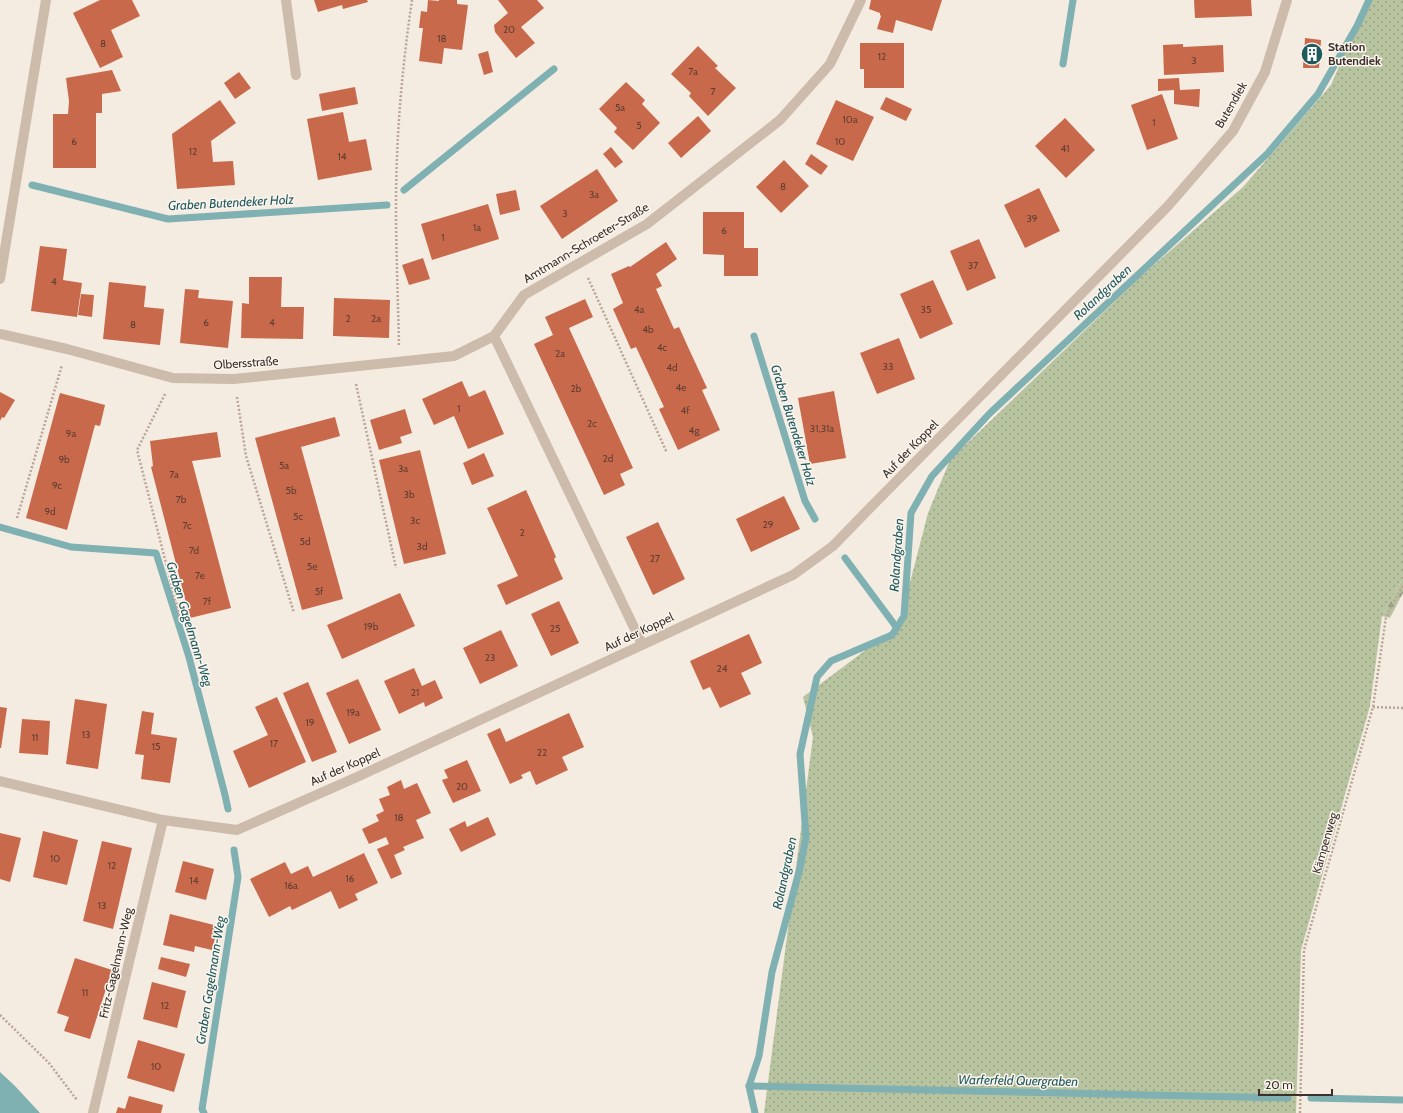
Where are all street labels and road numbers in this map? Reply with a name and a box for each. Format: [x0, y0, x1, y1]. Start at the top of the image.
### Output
street label: Butendiek [1211, 78, 1250, 131]
street label: Amtmann-Schroeter-Straße [520, 199, 651, 286]
street label: Olbersstraße [213, 353, 279, 372]
street label: Auf der Koppel [878, 416, 941, 481]
street label: Auf der Koppel [602, 609, 676, 654]
street label: Auf der Koppel [308, 744, 382, 789]
street label: Kämpenweg [1309, 809, 1341, 875]
street label: Fritz-Gagelmann-Weg [95, 905, 136, 1020]

